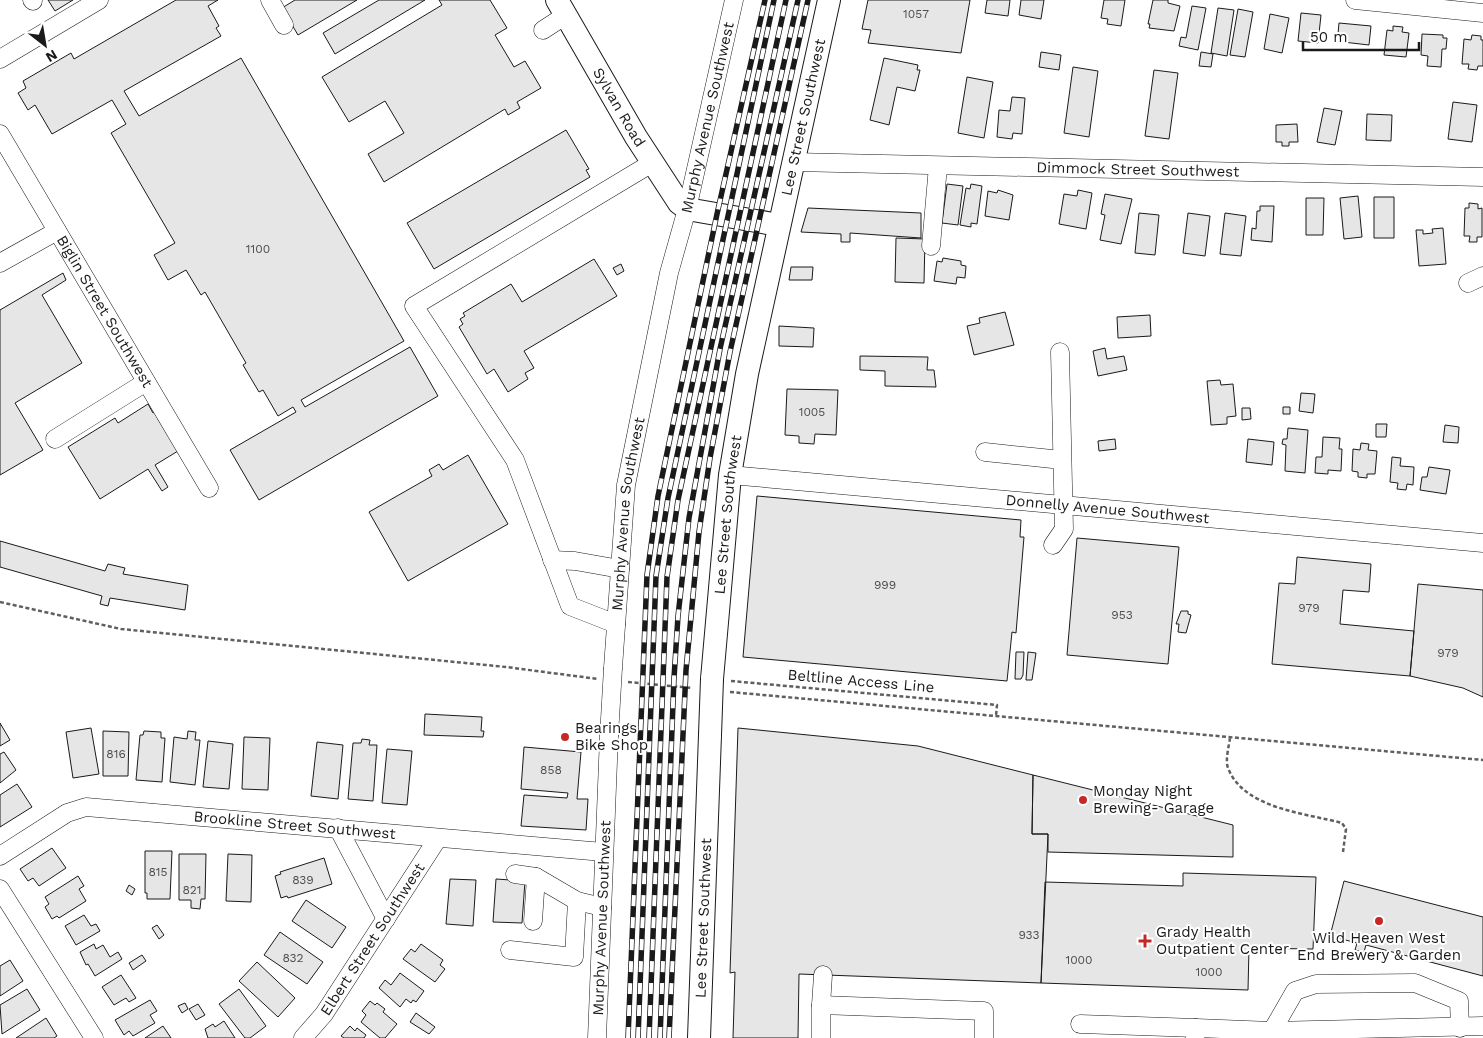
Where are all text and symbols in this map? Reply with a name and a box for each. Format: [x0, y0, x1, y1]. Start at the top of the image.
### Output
house number: 1057 [903, 7, 929, 21]
north arrow [20, 20, 70, 70]
street label: Murphy Avenue Southwest [677, 20, 738, 215]
scale bar [1303, 20, 1419, 52]
text: 50 m [1310, 28, 1347, 46]
street label: Lee Street Southwest [777, 37, 829, 197]
text: N [43, 47, 60, 66]
street label: Sylvan Road [589, 65, 649, 150]
street label: Dimmock Street Southwest [1036, 158, 1240, 181]
street label: Biglin Street Southwest [53, 232, 157, 391]
house number: 1100 [246, 242, 270, 256]
house number: 1005 [799, 405, 825, 419]
street label: Murphy Avenue Southwest [608, 415, 649, 611]
street label: Lee Street Southwest [711, 433, 746, 595]
street label: Donnelly Avenue Southwest [1005, 491, 1211, 527]
house number: 999 [874, 578, 896, 592]
house number: 979 [1298, 601, 1320, 615]
house number: 953 [1111, 608, 1133, 622]
house number: 979 [1437, 646, 1459, 660]
street label: Beltline Access Line [787, 666, 935, 696]
place label: Bearings Bike Shop [575, 719, 648, 754]
marker: Bearings Bike Shop [559, 731, 571, 743]
house number: 816 [106, 747, 126, 761]
house number: 858 [540, 763, 562, 777]
place label: Monday Night Brewing- Garage [1093, 782, 1214, 817]
marker: Monday Night Brewing- Garage [1077, 794, 1089, 806]
street label: Brookline Street Southwest [193, 807, 397, 843]
street label: Murphy Avenue Southwest [589, 819, 615, 1016]
street label: Lee Street Southwest [691, 837, 715, 998]
street label: Elbert Street Southwest [316, 859, 429, 1019]
house number: 815 [148, 865, 168, 879]
house number: 839 [292, 873, 314, 887]
house number: 821 [182, 883, 202, 897]
marker: Wild Heaven West End Brewery & Garden [1373, 915, 1385, 927]
place label: Grady Health Outpatient Center [1156, 923, 1289, 958]
house number: 933 [1018, 928, 1040, 942]
place label: Wild Heaven West End Brewery & Garden [1297, 929, 1461, 964]
marker: Grady Health Outpatient Center [1138, 934, 1152, 948]
house number: 832 [282, 951, 304, 965]
house number: 1000 [1065, 953, 1093, 967]
house number: 1000 [1195, 965, 1223, 979]

